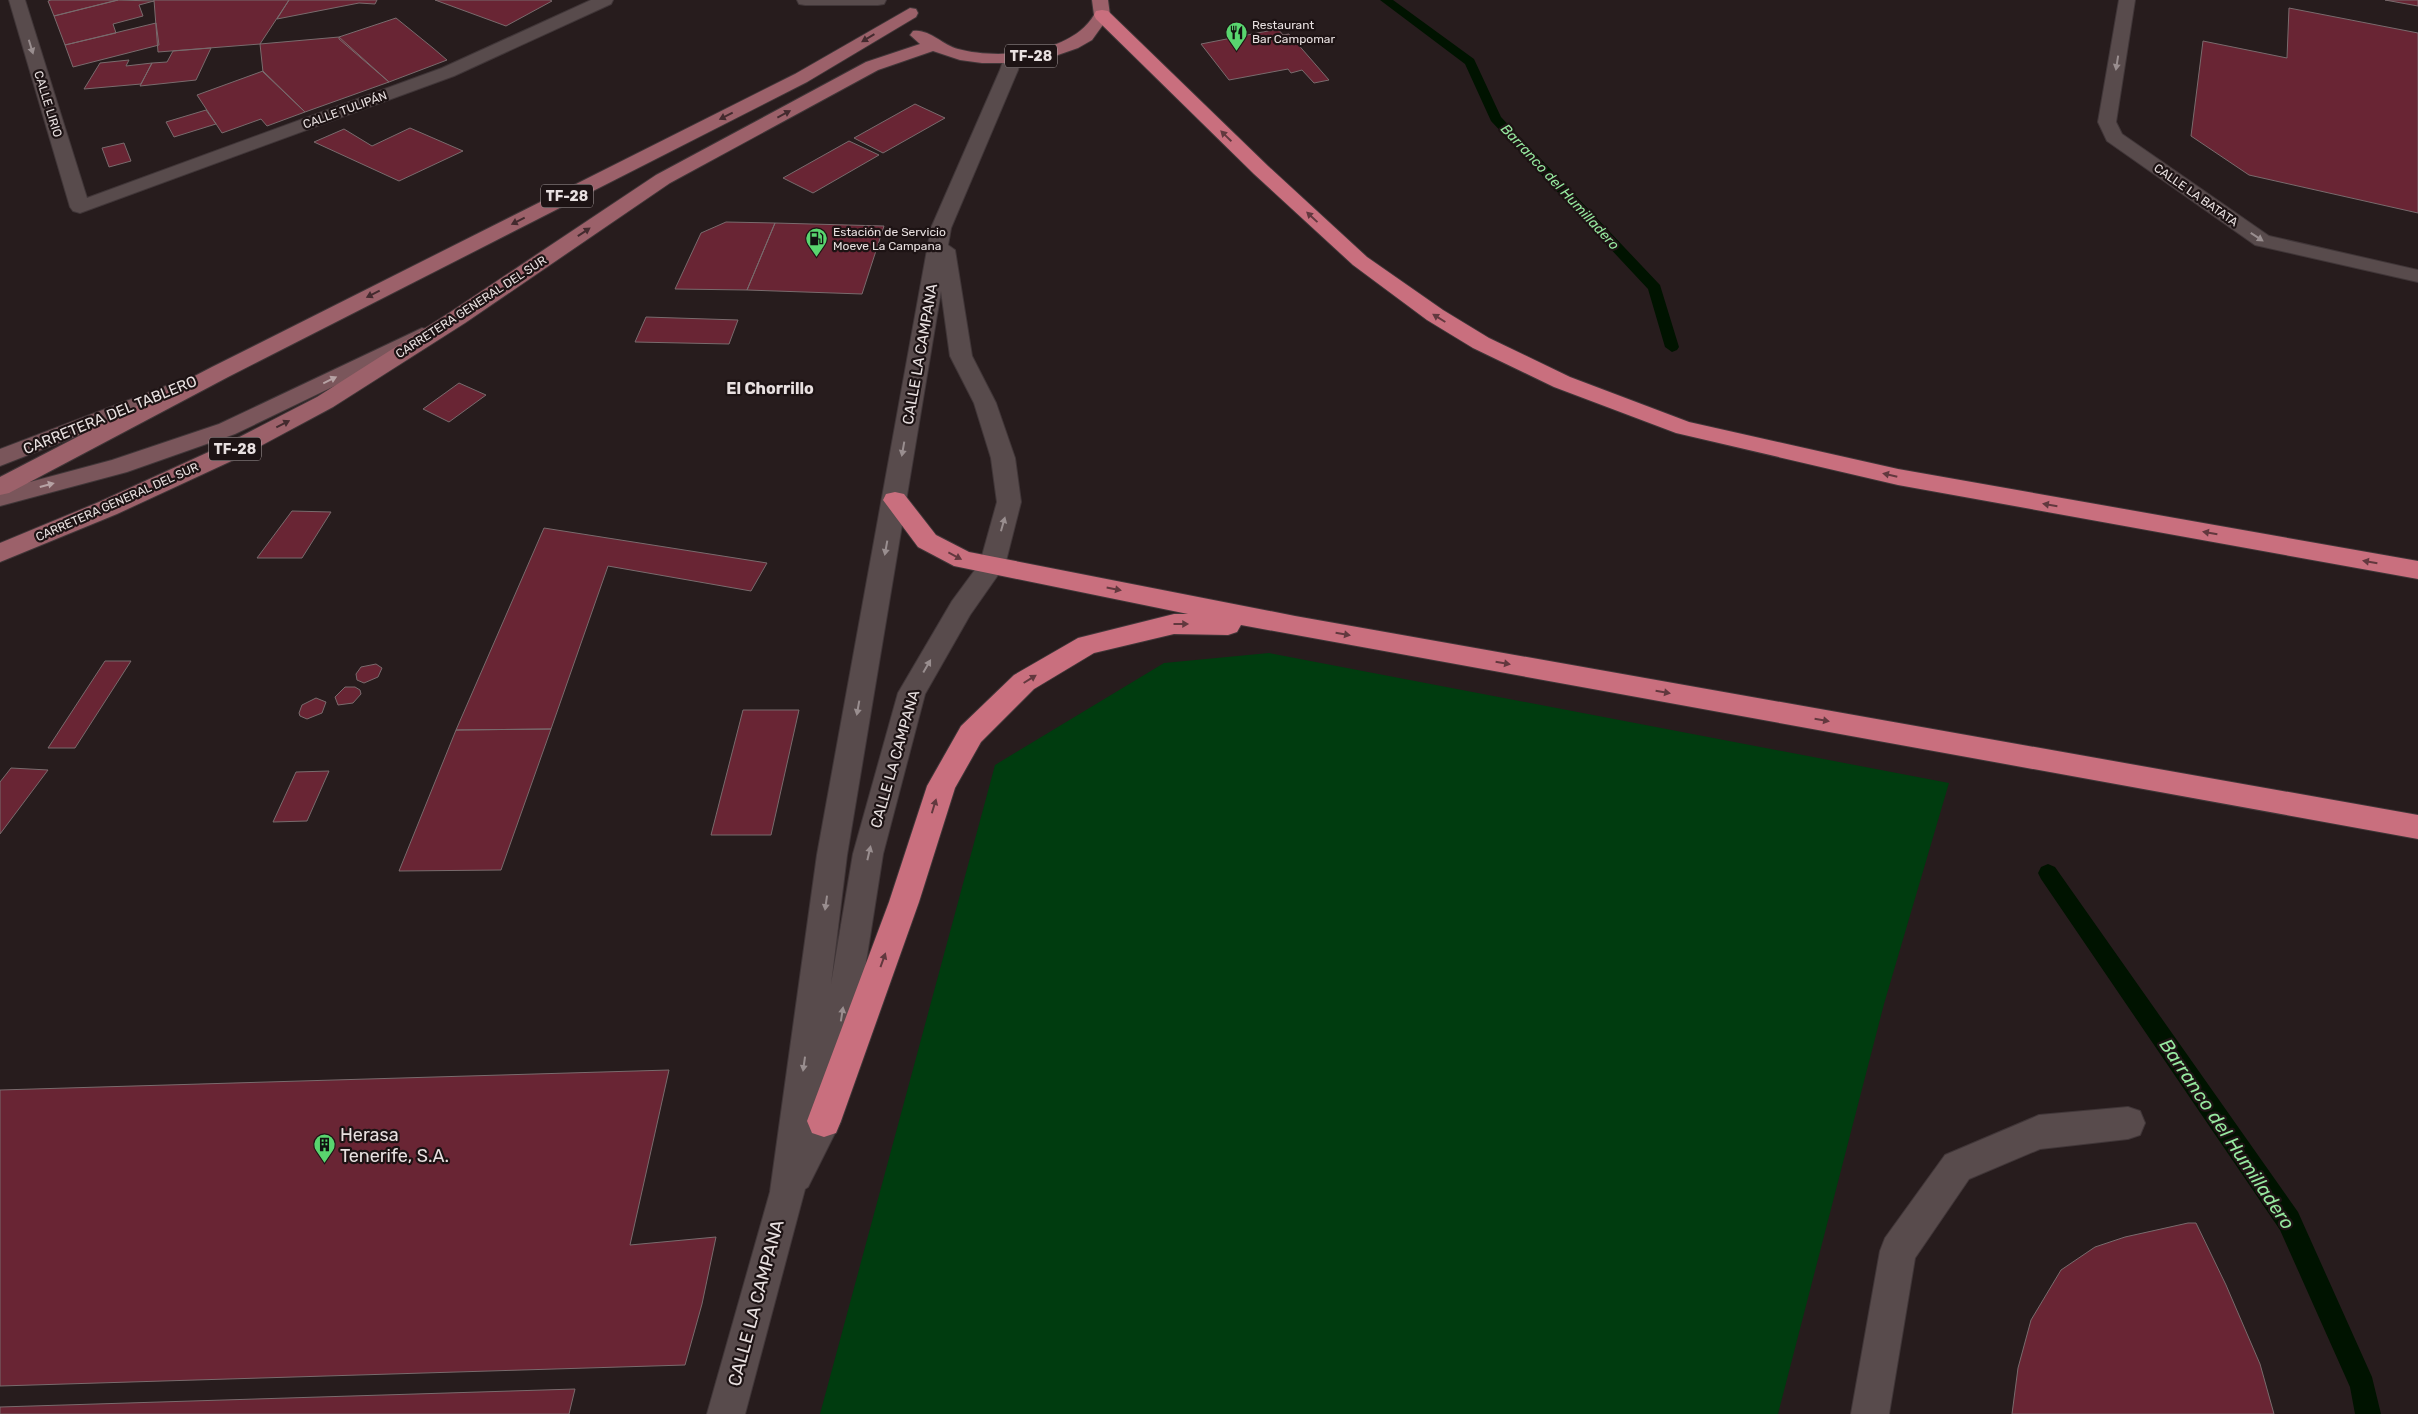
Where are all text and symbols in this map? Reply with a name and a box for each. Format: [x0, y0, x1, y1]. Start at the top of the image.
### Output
place label: Restaurant Bar Campomar [1252, 18, 1335, 46]
restaurant icon: Restaurant Bar Campomar [1224, 20, 1248, 51]
one-way arrow [861, 34, 874, 43]
one-way arrow [27, 39, 35, 54]
road number: TF-28 [1005, 44, 1057, 68]
one-way arrow [2113, 56, 2121, 72]
street label: CALLE LIRIO [31, 69, 65, 139]
street label: CALLE TULIPÁN [301, 88, 389, 132]
one-way arrow [776, 110, 791, 118]
one-way arrow [718, 112, 733, 120]
water label: Barranco del Humilladero [1497, 121, 1623, 253]
one-way arrow [1221, 130, 1233, 142]
street label: CALLE LA BATATA [2151, 161, 2241, 229]
road number: TF-28 [541, 185, 593, 208]
one-way arrow [1307, 211, 1319, 223]
one-way arrow [511, 217, 525, 225]
place label: Estación de Servicio Moeve La Campana [833, 225, 946, 253]
one-way arrow [577, 227, 591, 237]
fuel station icon: Estación de Servicio Moeve La Campana [805, 227, 829, 258]
one-way arrow [2250, 232, 2263, 242]
street label: CARRETERA GENERAL DEL SUR [393, 253, 549, 361]
street label: CALLE LA CAMPANA [899, 282, 941, 426]
one-way arrow [366, 291, 380, 299]
one-way arrow [1433, 313, 1446, 322]
street label: CARRETERA DEL TABLERO [21, 372, 199, 458]
one-way arrow [323, 376, 337, 384]
district label: El Chorrillo [726, 379, 814, 398]
one-way arrow [276, 420, 290, 428]
road number: TF-28 [209, 438, 261, 460]
one-way arrow [899, 441, 907, 457]
street label: CARRETERA GENERAL DEL SUR [33, 460, 201, 544]
one-way arrow [1883, 471, 1898, 479]
one-way arrow [40, 481, 55, 489]
one-way arrow [2042, 500, 2058, 508]
one-way arrow [999, 516, 1007, 531]
one-way arrow [2202, 529, 2218, 537]
one-way arrow [882, 540, 890, 556]
one-way arrow [948, 551, 962, 560]
one-way arrow [2362, 557, 2378, 565]
one-way arrow [1106, 586, 1122, 594]
one-way arrow [1173, 620, 1189, 628]
one-way arrow [1335, 631, 1351, 639]
one-way arrow [923, 659, 932, 672]
one-way arrow [1495, 659, 1510, 667]
one-way arrow [1024, 674, 1037, 684]
street label: CALLE LA CAMPANA [867, 688, 923, 830]
one-way arrow [1655, 688, 1671, 696]
one-way arrow [854, 700, 862, 716]
one-way arrow [1815, 717, 1831, 725]
one-way arrow [931, 798, 939, 813]
one-way arrow [865, 846, 873, 861]
one-way arrow [822, 895, 830, 911]
one-way arrow [879, 952, 887, 967]
one-way arrow [838, 1005, 846, 1021]
water label: Barranco del Humilladero [2154, 1034, 2300, 1234]
one-way arrow [800, 1056, 808, 1072]
place label: Herasa Tenerife, S.A. [340, 1124, 449, 1167]
building icon: Herasa Tenerife, S.A. [312, 1133, 336, 1164]
street label: CALLE LA CAMPANA [723, 1217, 789, 1389]

